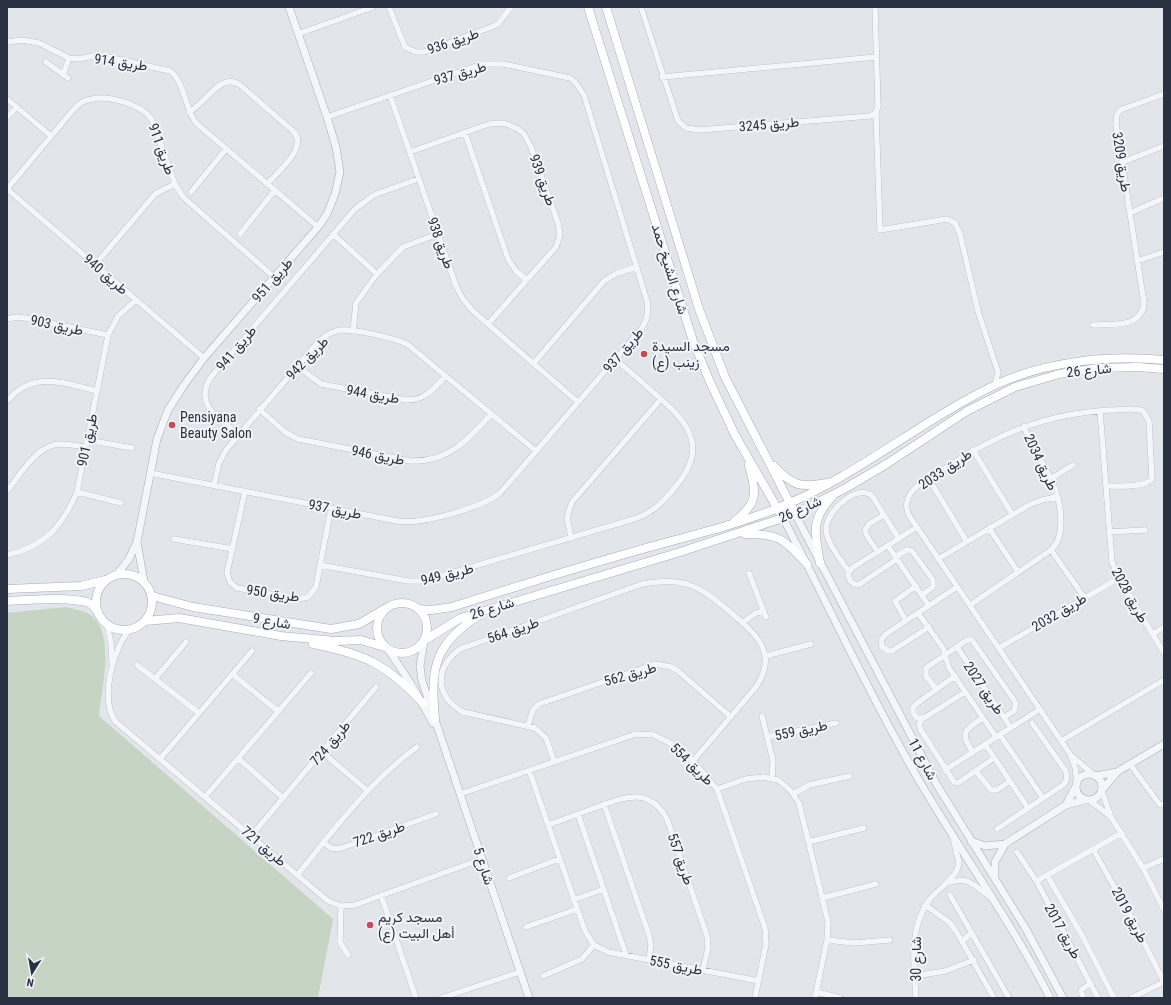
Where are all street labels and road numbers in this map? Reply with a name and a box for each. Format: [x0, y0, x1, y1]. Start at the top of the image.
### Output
street label: طريق 936 [425, 25, 481, 58]
street label: طريق 914 [93, 50, 149, 75]
street label: طريق 937 [432, 58, 488, 89]
street label: طريق 3245 [738, 113, 800, 136]
street label: طريق 911 [144, 121, 179, 177]
street label: طريق 3209 [1108, 131, 1135, 193]
street label: طريق 939 [525, 152, 560, 208]
street label: طريق 938 [423, 215, 458, 271]
street label: شارع الشيخ حمد [646, 222, 691, 317]
street label: طريق 940 [80, 250, 131, 298]
street label: طريق 951 [248, 255, 296, 306]
street label: طريق 903 [29, 312, 85, 339]
street label: طريق 941 [213, 322, 260, 374]
street label: طريق 937 [600, 324, 647, 376]
street label: طريق 942 [283, 333, 332, 384]
street label: شارع 26 [1066, 360, 1113, 383]
street label: طريق 944 [345, 381, 401, 408]
street label: طريق 901 [74, 412, 101, 468]
street label: طريق 2034 [1020, 431, 1061, 493]
street label: طريق 946 [350, 442, 406, 469]
street label: طريق 2033 [915, 445, 975, 493]
street label: شارع 26 [776, 492, 825, 528]
street label: طريق 937 [307, 496, 363, 523]
street label: طريق 949 [419, 560, 475, 589]
street label: طريق 2028 [1107, 565, 1152, 626]
street label: طريق 950 [245, 581, 301, 606]
street label: طريق 2032 [1029, 590, 1090, 635]
street label: شارع 26 [468, 594, 517, 625]
street label: شارع 9 [251, 610, 292, 635]
street label: طريق 564 [485, 614, 541, 647]
street label: طريق 2027 [960, 658, 1008, 718]
street label: طريق 562 [602, 659, 658, 690]
street label: طريق 724 [307, 717, 354, 769]
street label: طريق 559 [773, 717, 829, 744]
street label: شارع 11 [903, 735, 941, 784]
street label: طريق 554 [666, 740, 717, 789]
street label: طريق 722 [351, 818, 407, 851]
street label: طريق 721 [238, 823, 290, 870]
street label: طريق 557 [664, 831, 697, 887]
street label: شارع 5 [468, 845, 498, 888]
street label: طريق 2019 [1108, 885, 1151, 946]
street label: طريق 2017 [1040, 901, 1085, 962]
street label: شارع 30 [908, 936, 927, 982]
street label: طريق 555 [648, 952, 704, 979]

